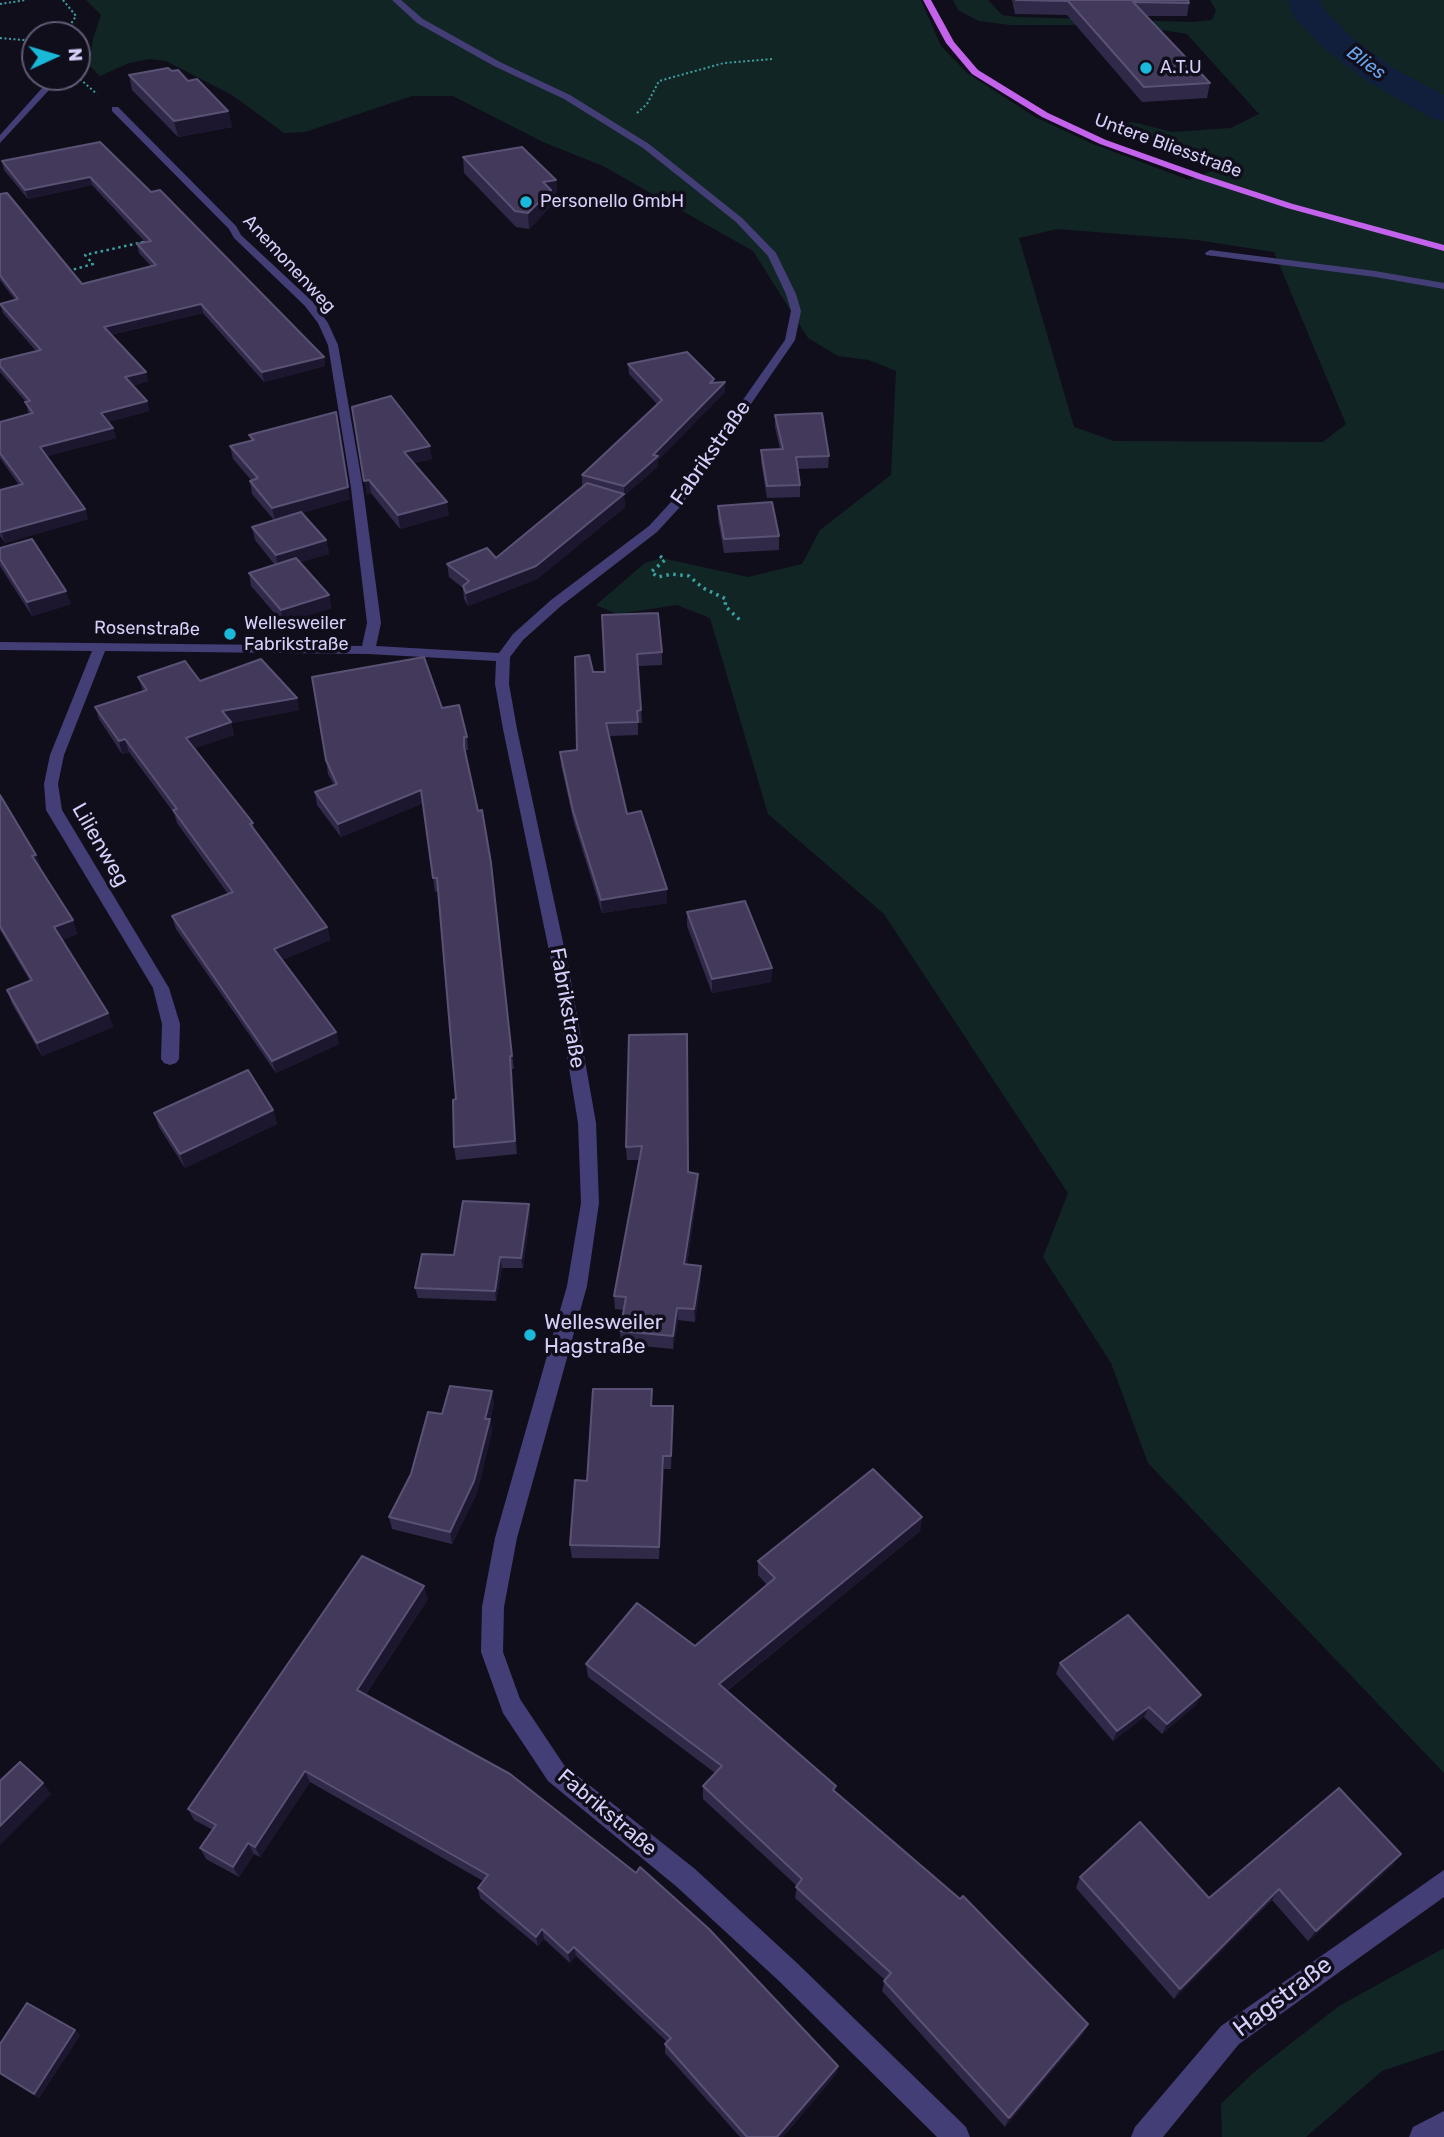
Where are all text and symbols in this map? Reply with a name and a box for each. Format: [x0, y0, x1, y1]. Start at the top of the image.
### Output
north arrow [21, 21, 91, 91]
water label: Blies [1342, 41, 1390, 85]
text: N [64, 47, 87, 62]
place label: A.T.U [1160, 57, 1201, 79]
marker: A.T.U [1138, 60, 1154, 76]
street label: Untere Bliesstraße [1091, 109, 1245, 183]
place label: Personello GmbH [540, 191, 684, 213]
marker: Personello GmbH [518, 194, 534, 210]
street label: Anemonenweg [238, 210, 340, 318]
street label: Fabrikstraße [666, 396, 756, 510]
place label: Wellesweiler Fabrikstraße [244, 613, 348, 656]
street label: Rosenstraße [94, 617, 200, 641]
marker: Wellesweiler Fabrikstraße [222, 626, 238, 642]
street label: Lilienweg [66, 799, 134, 891]
street label: Fabrikstraße [544, 946, 590, 1070]
place label: Wellesweiler Hagstraße [544, 1310, 663, 1360]
marker: Wellesweiler Hagstraße [522, 1327, 538, 1343]
street label: Fabrikstraße [552, 1764, 662, 1862]
street label: Hagstraße [1228, 1951, 1338, 2043]

